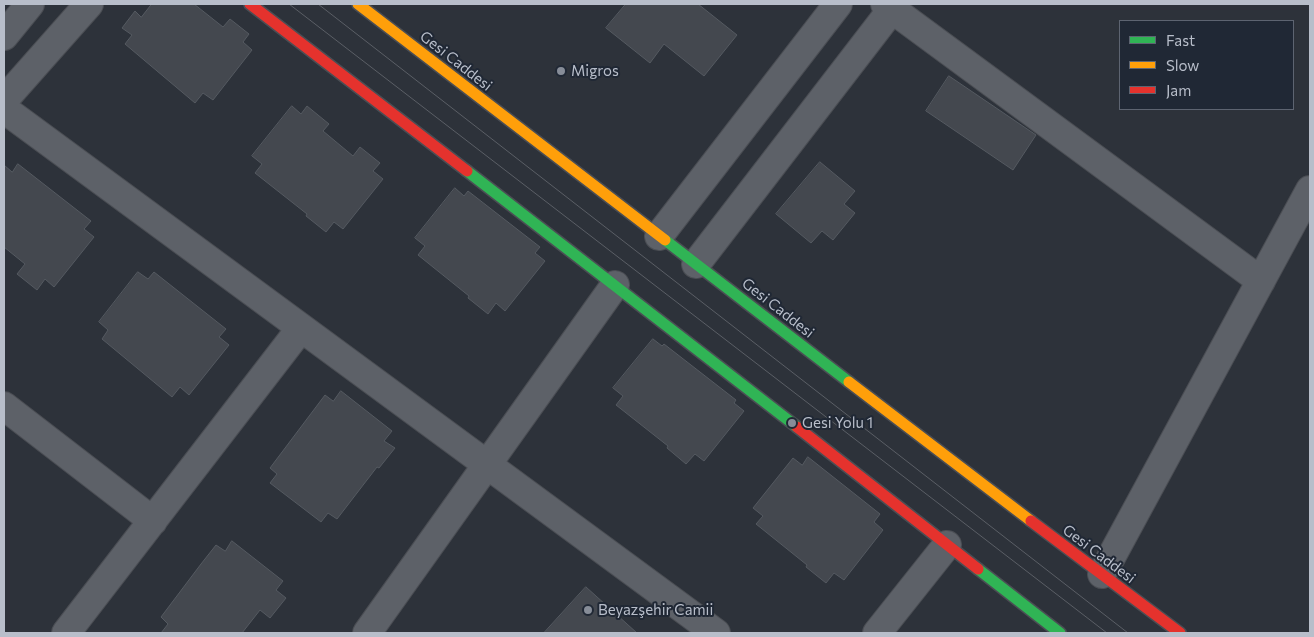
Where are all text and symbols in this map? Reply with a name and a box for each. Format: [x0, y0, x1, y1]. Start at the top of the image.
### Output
legend [1119, 20, 1294, 110]
street label: Gesi Caddesi [416, 27, 496, 95]
text: Fast [1166, 31, 1195, 49]
text: Slow [1166, 56, 1199, 74]
place label: Migros [571, 62, 619, 80]
marker: Migros [555, 65, 567, 77]
text: Jam [1166, 81, 1191, 99]
street label: Gesi Caddesi [738, 274, 818, 342]
place label: Gesi Yolu 1 [802, 414, 873, 432]
marker: Gesi Yolu 1 [786, 417, 798, 429]
street label: Gesi Caddesi [1059, 521, 1139, 587]
place label: Beyazşehir Camii [598, 601, 713, 619]
marker: Beyazşehir Camii [582, 604, 594, 616]

